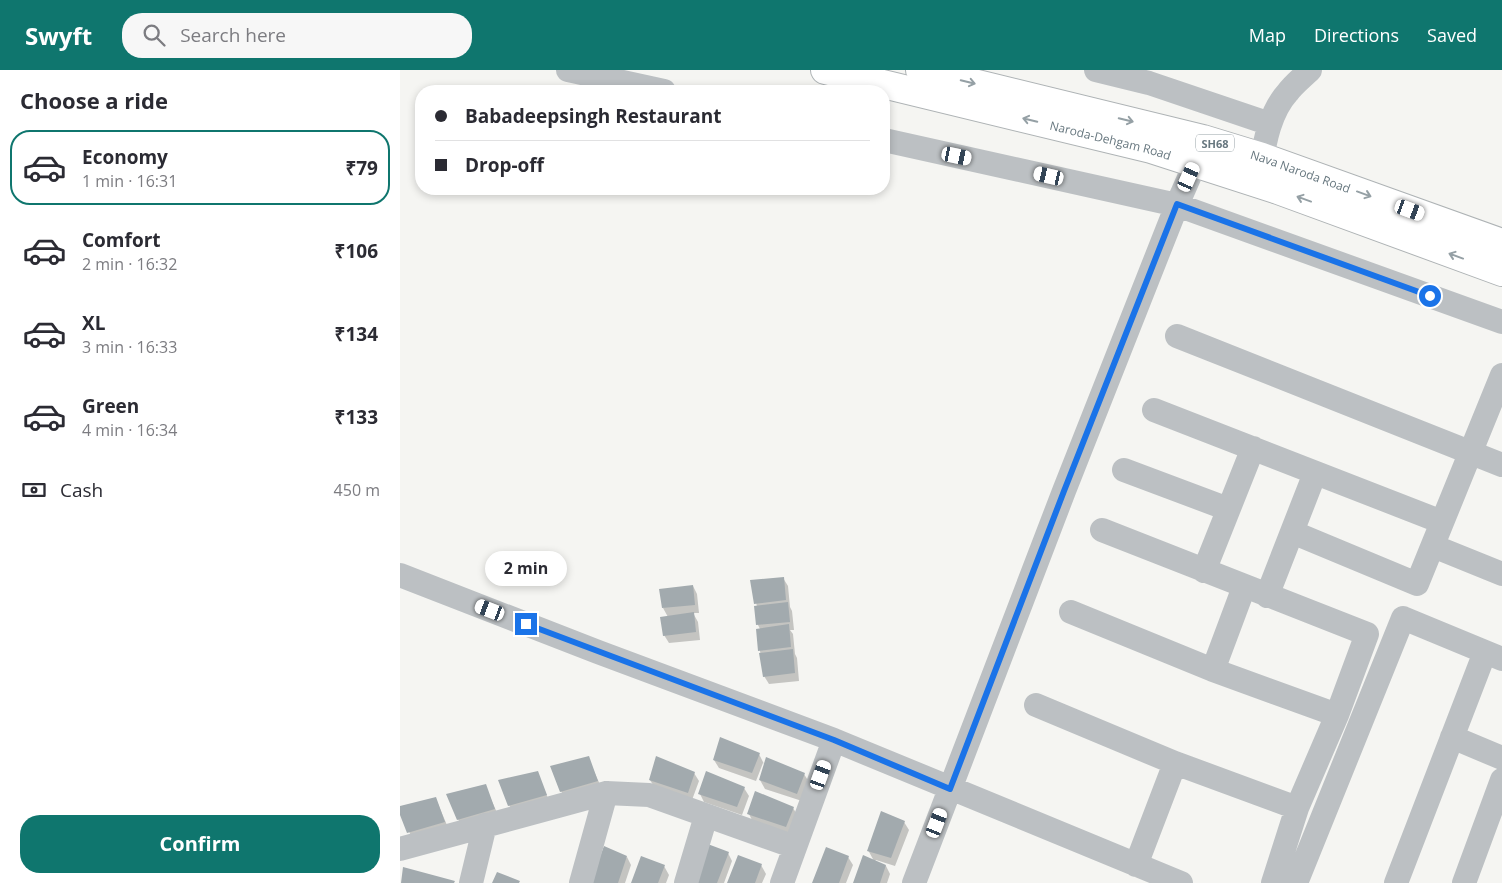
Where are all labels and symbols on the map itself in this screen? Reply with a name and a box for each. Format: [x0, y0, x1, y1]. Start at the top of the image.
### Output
one-way arrow [959, 77, 975, 87]
one-way arrow [1023, 115, 1039, 124]
street label: Naroda-Dehgam Road [1048, 116, 1173, 164]
one-way arrow [1117, 116, 1133, 125]
road number: SH68 [1196, 134, 1234, 152]
car [940, 146, 973, 166]
street label: Nava Naroda Road [1248, 146, 1353, 197]
car [1176, 160, 1201, 194]
car [1032, 165, 1065, 187]
one-way arrow [1356, 190, 1371, 199]
one-way arrow [1297, 194, 1312, 203]
car [1393, 198, 1426, 222]
one-way arrow [1449, 251, 1464, 260]
route start [1419, 285, 1441, 307]
callout: 2 min [485, 552, 567, 586]
car [473, 598, 506, 622]
route end [515, 613, 537, 635]
car [808, 758, 833, 792]
car [924, 806, 949, 840]

